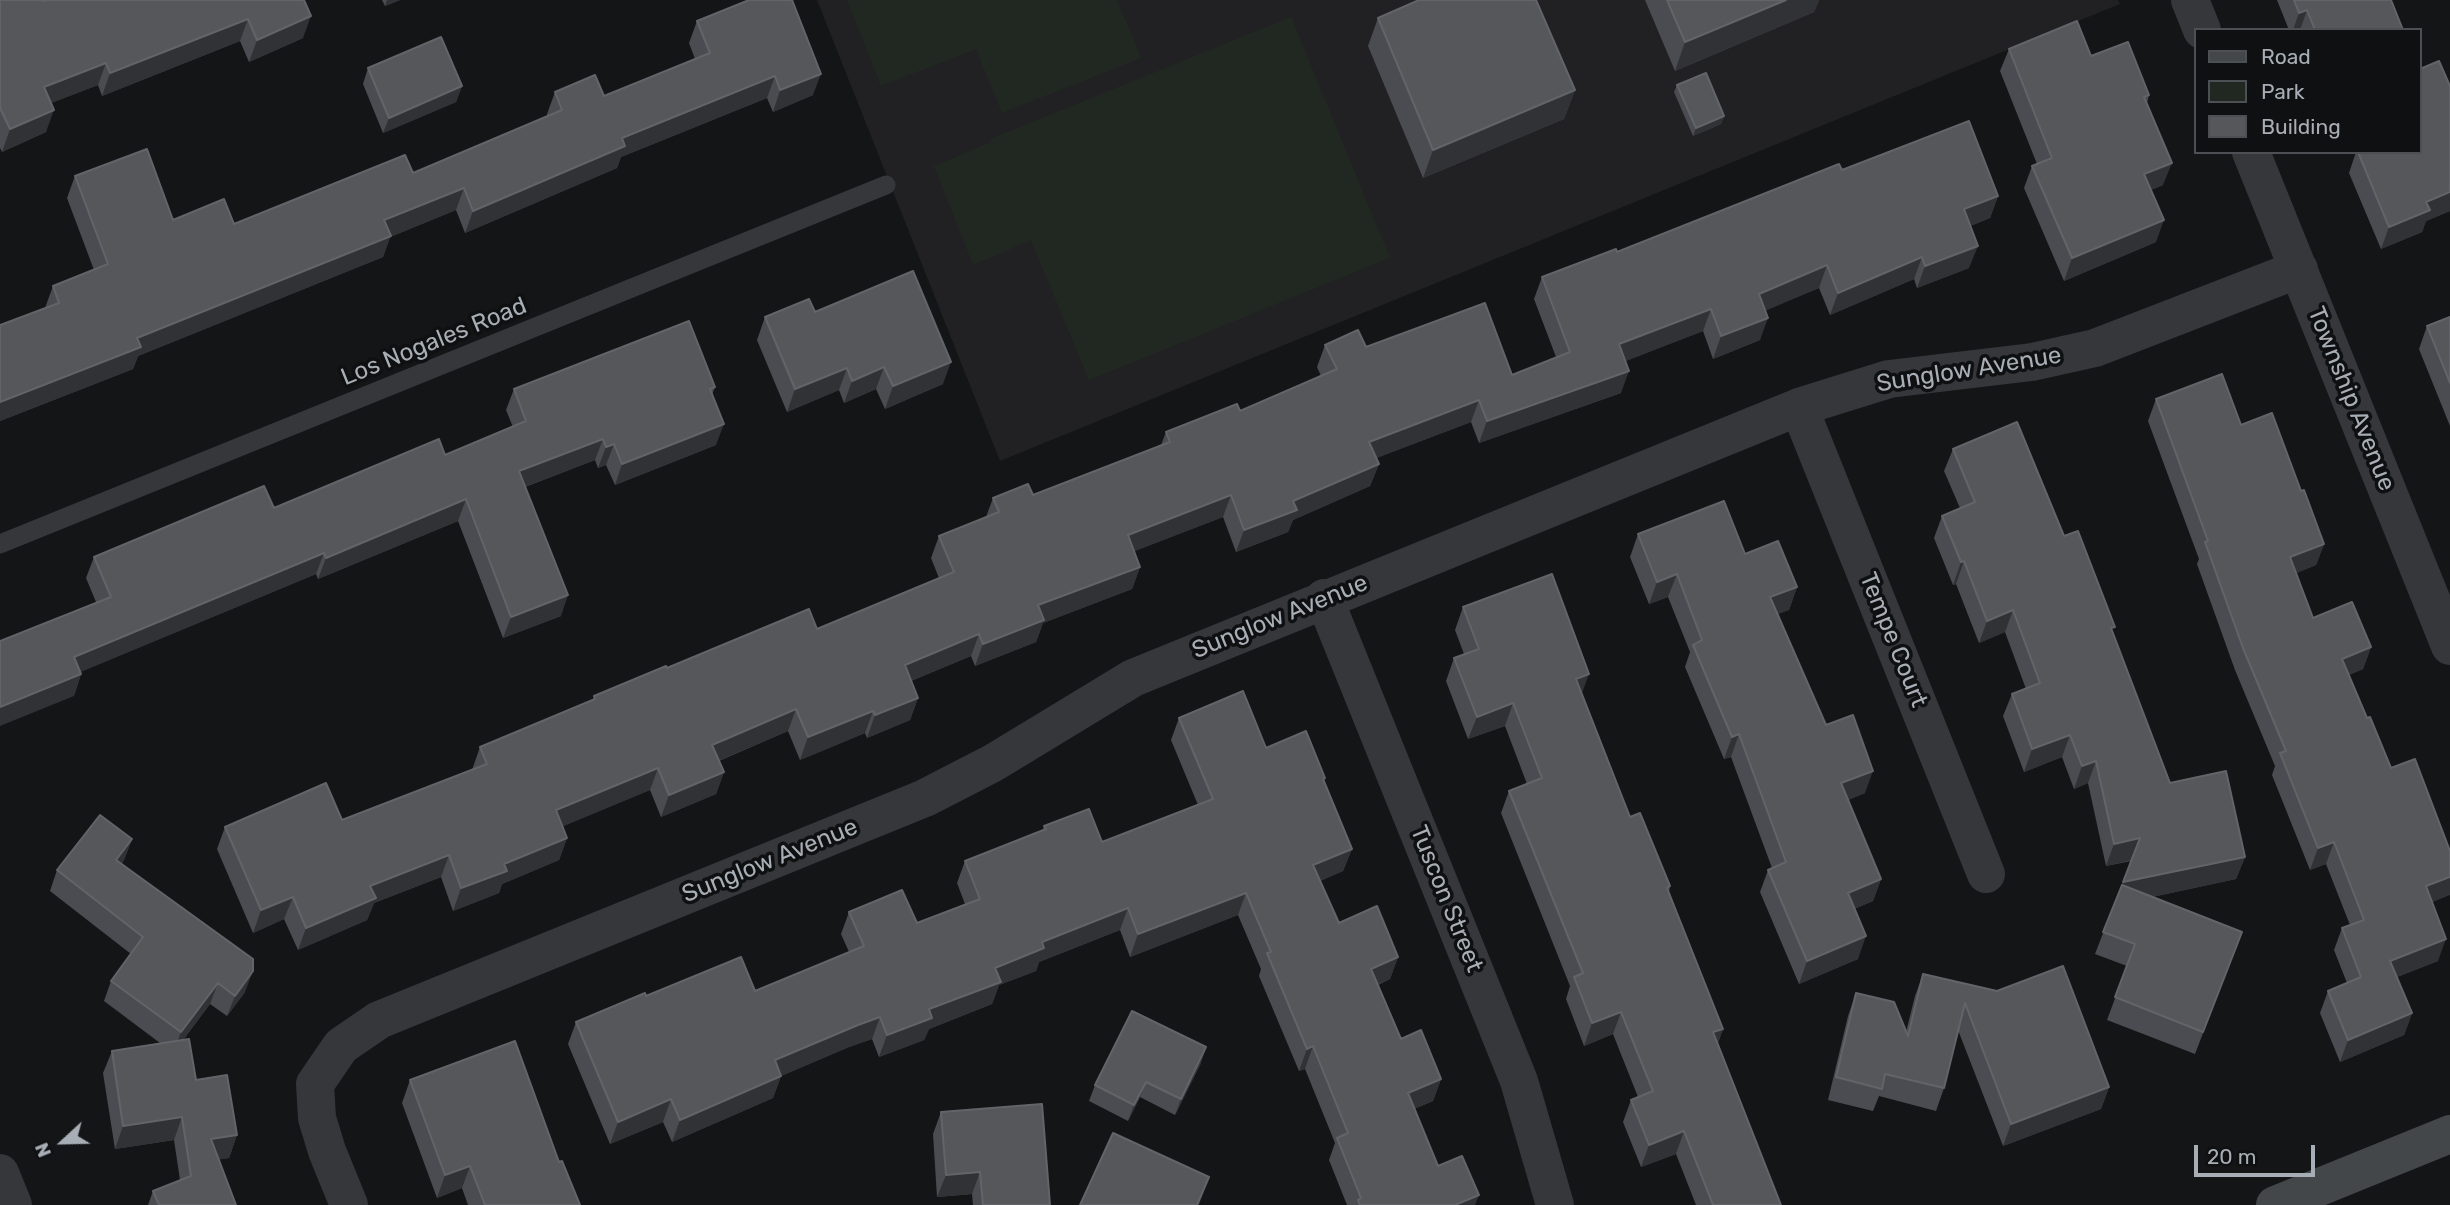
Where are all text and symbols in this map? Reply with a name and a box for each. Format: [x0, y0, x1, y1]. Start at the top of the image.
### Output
legend [2194, 28, 2422, 154]
text: Road [2261, 44, 2311, 69]
text: Park [2261, 79, 2305, 104]
text: Building [2261, 114, 2341, 139]
street label: Los Nogales Road [337, 292, 531, 392]
street label: Township Avenue [2301, 303, 2401, 495]
street label: Sunglow Avenue [1875, 341, 2063, 399]
street label: Tempe Court [1853, 568, 1933, 712]
street label: Sunglow Avenue [1188, 569, 1372, 665]
street label: Sunglow Avenue [678, 813, 862, 909]
street label: Tuscon Street [1404, 822, 1488, 976]
north arrow [28, 1107, 98, 1177]
scale bar [2198, 1132, 2319, 1176]
text: N [30, 1139, 56, 1161]
text: 20 m [2207, 1144, 2256, 1169]

